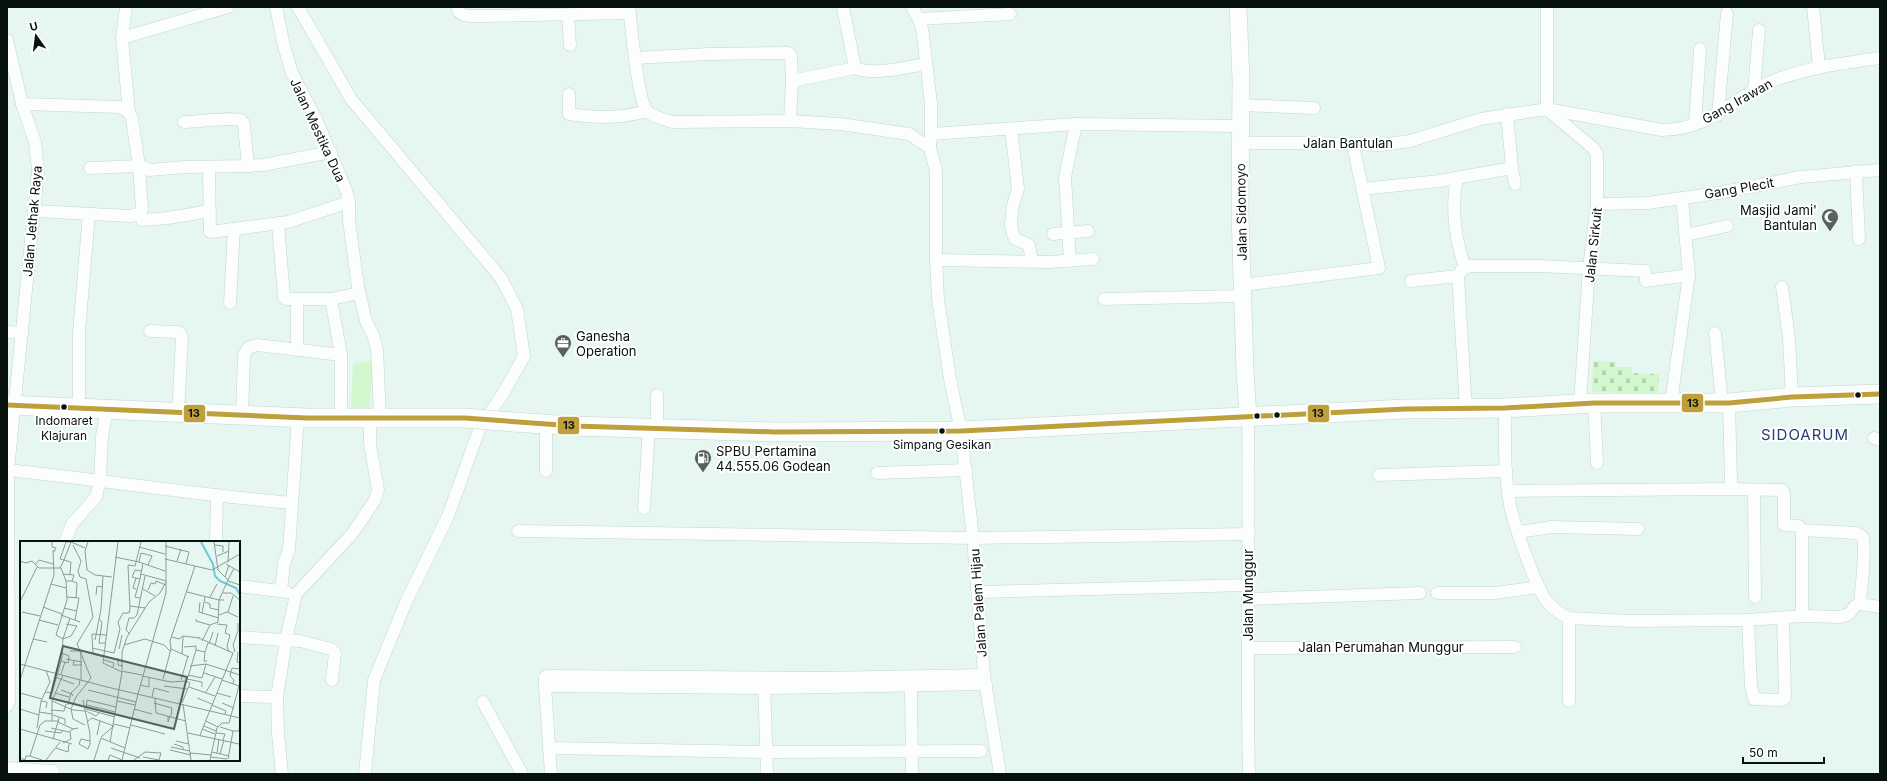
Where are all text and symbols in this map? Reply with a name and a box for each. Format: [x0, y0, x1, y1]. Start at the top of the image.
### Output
north arrow [16, 16, 56, 56]
text: U [28, 19, 39, 34]
street label: Gang Irawan [1699, 75, 1775, 127]
street label: Jalan Mestika Dua [287, 76, 349, 184]
street label: Jalan Bantulan [1303, 135, 1393, 151]
street label: Jalan Sidomoyo [1232, 163, 1250, 261]
street label: Jalan Jethak Raya [19, 165, 45, 277]
street label: Gang Plecit [1703, 174, 1775, 202]
place label: Masjid Jami' Bantulan [1740, 202, 1817, 233]
street label: Jalan Sirkuit [1581, 207, 1605, 283]
mosque icon: Masjid Jami' Bantulan [1820, 207, 1840, 232]
place label: Ganesha Operation [576, 328, 637, 359]
office icon: Ganesha Operation [553, 333, 573, 358]
unlabelled marker [1853, 390, 1863, 400]
line badge: 13 [1681, 393, 1704, 413]
text: 13 [1687, 396, 1699, 410]
marker: Indomaret Klajuran [59, 402, 69, 412]
line badge: 13 [183, 404, 206, 423]
line badge: 13 [1307, 404, 1330, 423]
text: 13 [188, 406, 200, 420]
text: 13 [1312, 406, 1324, 420]
unlabelled marker [1272, 410, 1282, 420]
unlabelled marker [1252, 411, 1262, 421]
place label: Indomaret Klajuran [35, 413, 93, 443]
line badge: 13 [557, 416, 580, 435]
text: 13 [563, 418, 575, 432]
district label: SIDOARUM [1761, 425, 1849, 444]
marker: Simpang Gesikan [937, 426, 947, 436]
place label: Simpang Gesikan [893, 437, 991, 452]
place label: SPBU Pertamina 44.555.06 Godean [716, 443, 831, 474]
fuel station icon: SPBU Pertamina 44.555.06 Godean [693, 448, 713, 473]
inset map [20, 541, 240, 761]
street label: Jalan Palem Hijau [966, 548, 990, 658]
street label: Jalan Munggur [1240, 549, 1256, 641]
street label: Jalan Perumahan Munggur [1298, 639, 1464, 655]
scale bar [1743, 739, 1824, 765]
text: 50 m [1749, 745, 1778, 760]

